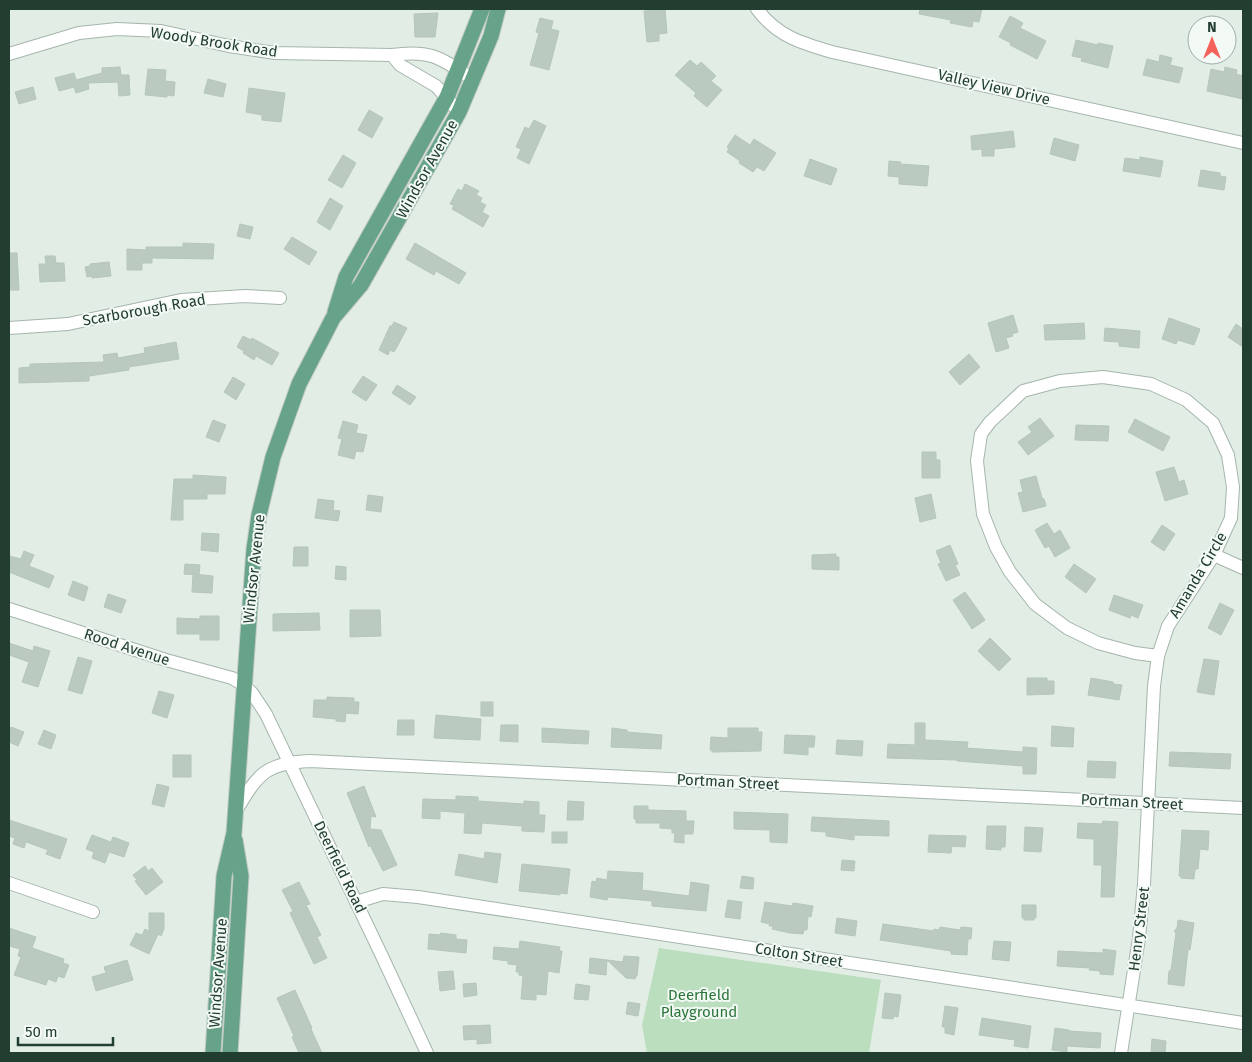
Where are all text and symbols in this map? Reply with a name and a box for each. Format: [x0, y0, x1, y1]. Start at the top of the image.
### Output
north arrow [1187, 15, 1237, 65]
text: N [1207, 19, 1217, 36]
street label: Woody Brook Road [149, 23, 279, 61]
street label: Valley View Drive [936, 65, 1052, 109]
street label: Windsor Avenue [393, 117, 461, 221]
street label: Scarborough Road [81, 290, 207, 330]
street label: Windsor Avenue [239, 514, 269, 624]
street label: Amanda Circle [1165, 529, 1231, 621]
street label: Rood Avenue [82, 625, 172, 669]
street label: Portman Street [676, 770, 780, 794]
street label: Portman Street [1080, 790, 1184, 814]
street label: Deerfield Road [310, 818, 370, 916]
street label: Henry Street [1125, 885, 1153, 972]
street label: Windsor Avenue [205, 918, 231, 1028]
street label: Colton Street [754, 939, 845, 971]
park label: Deerfield Playground [661, 986, 737, 1021]
scale bar [18, 1014, 112, 1046]
text: 50 m [25, 1023, 58, 1041]

